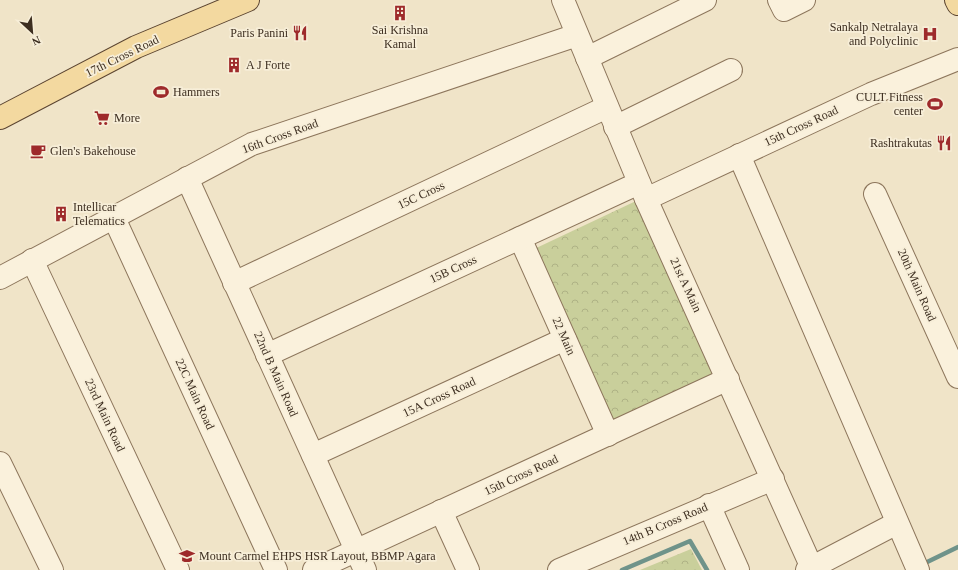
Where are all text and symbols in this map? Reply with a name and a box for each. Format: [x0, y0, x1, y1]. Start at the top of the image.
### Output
building icon: Sai Krishna Kamal [391, 4, 409, 22]
north arrow [12, 12, 52, 52]
place label: Sankalp Netralaya and Polyclinic [830, 20, 919, 48]
place label: Sai Krishna Kamal [372, 23, 429, 51]
restaurant icon: Paris Panini [291, 24, 309, 42]
hospital icon: Sankalp Netralaya and Polyclinic [921, 25, 939, 43]
place label: Paris Panini [230, 26, 289, 40]
street label: 17th Cross Road [83, 32, 161, 80]
text: N [30, 34, 43, 48]
building icon: A J Forte [225, 56, 243, 74]
place label: A J Forte [246, 58, 290, 72]
sports icon: Hammers [152, 83, 170, 101]
place label: Hammers [173, 85, 220, 99]
place label: CULT Fitness center [856, 90, 923, 118]
sports icon: CULT Fitness center [926, 95, 944, 113]
street label: 15th Cross Road [762, 103, 840, 149]
supermarket icon: More [93, 109, 111, 127]
place label: More [114, 111, 140, 125]
street label: 16th Cross Road [240, 116, 320, 156]
restaurant icon: Rashtrakutas [935, 134, 953, 152]
place label: Rashtrakutas [870, 136, 932, 150]
cafe icon: Glen's Bakehouse [29, 142, 47, 160]
place label: Glen's Bakehouse [50, 144, 136, 158]
street label: 15C Cross [395, 178, 447, 212]
place label: Intellicar Telematics [73, 200, 125, 228]
building icon: Intellicar Telematics [52, 205, 70, 223]
street label: 20th Main Road [895, 247, 939, 323]
street label: 15B Cross [427, 252, 479, 286]
street label: 21st A Main [667, 255, 705, 315]
street label: 22 Main [549, 315, 579, 357]
street label: 22nd B Main Road [251, 329, 301, 419]
street label: 22C Main Road [172, 356, 218, 432]
street label: 15A Cross Road [400, 374, 478, 420]
street label: 23rd Main Road [82, 376, 128, 454]
street label: 15th Cross Road [482, 452, 560, 498]
street label: 14th B Cross Road [620, 500, 710, 548]
school or university icon: Mount Carmel EHPS HSR Layout, BBMP Agara [178, 547, 196, 565]
place label: Mount Carmel EHPS HSR Layout, BBMP Agara [199, 549, 436, 563]

